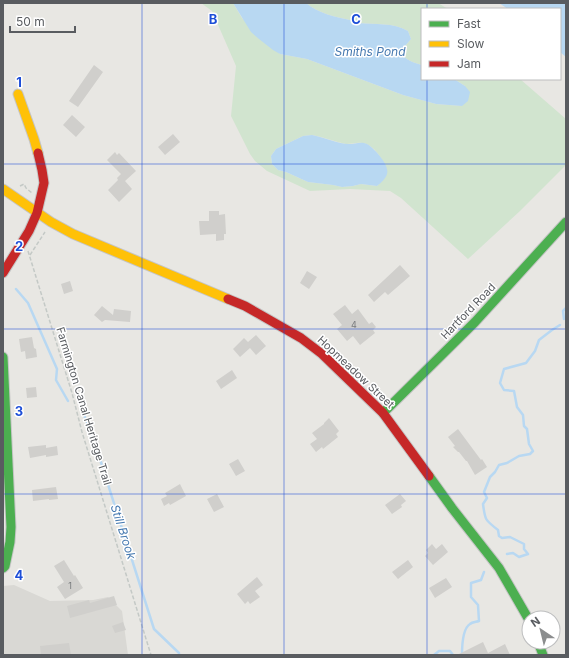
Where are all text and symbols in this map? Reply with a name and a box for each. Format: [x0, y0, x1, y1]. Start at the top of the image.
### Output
scale bar [10, 8, 75, 34]
legend [421, 8, 561, 80]
text: B [209, 11, 218, 27]
text: C [351, 11, 361, 27]
text: 50 m [16, 14, 45, 29]
text: Fast [457, 16, 481, 31]
text: Slow [457, 36, 485, 51]
water label: Smiths Pond [334, 44, 406, 59]
text: Jam [457, 56, 481, 71]
text: 1 [16, 74, 22, 90]
text: 2 [15, 238, 23, 254]
street label: Hartford Road [438, 280, 498, 342]
house number: 4 [351, 319, 357, 330]
street label: Farmington Canal Heritage Trail [53, 325, 115, 487]
street label: Hopmeadow Street [315, 333, 398, 412]
text: 3 [15, 403, 23, 419]
water label: Still Brook [108, 502, 140, 562]
text: 4 [15, 567, 24, 583]
house number: 1 [68, 580, 72, 591]
north arrow [521, 610, 561, 650]
text: N [528, 614, 543, 630]

